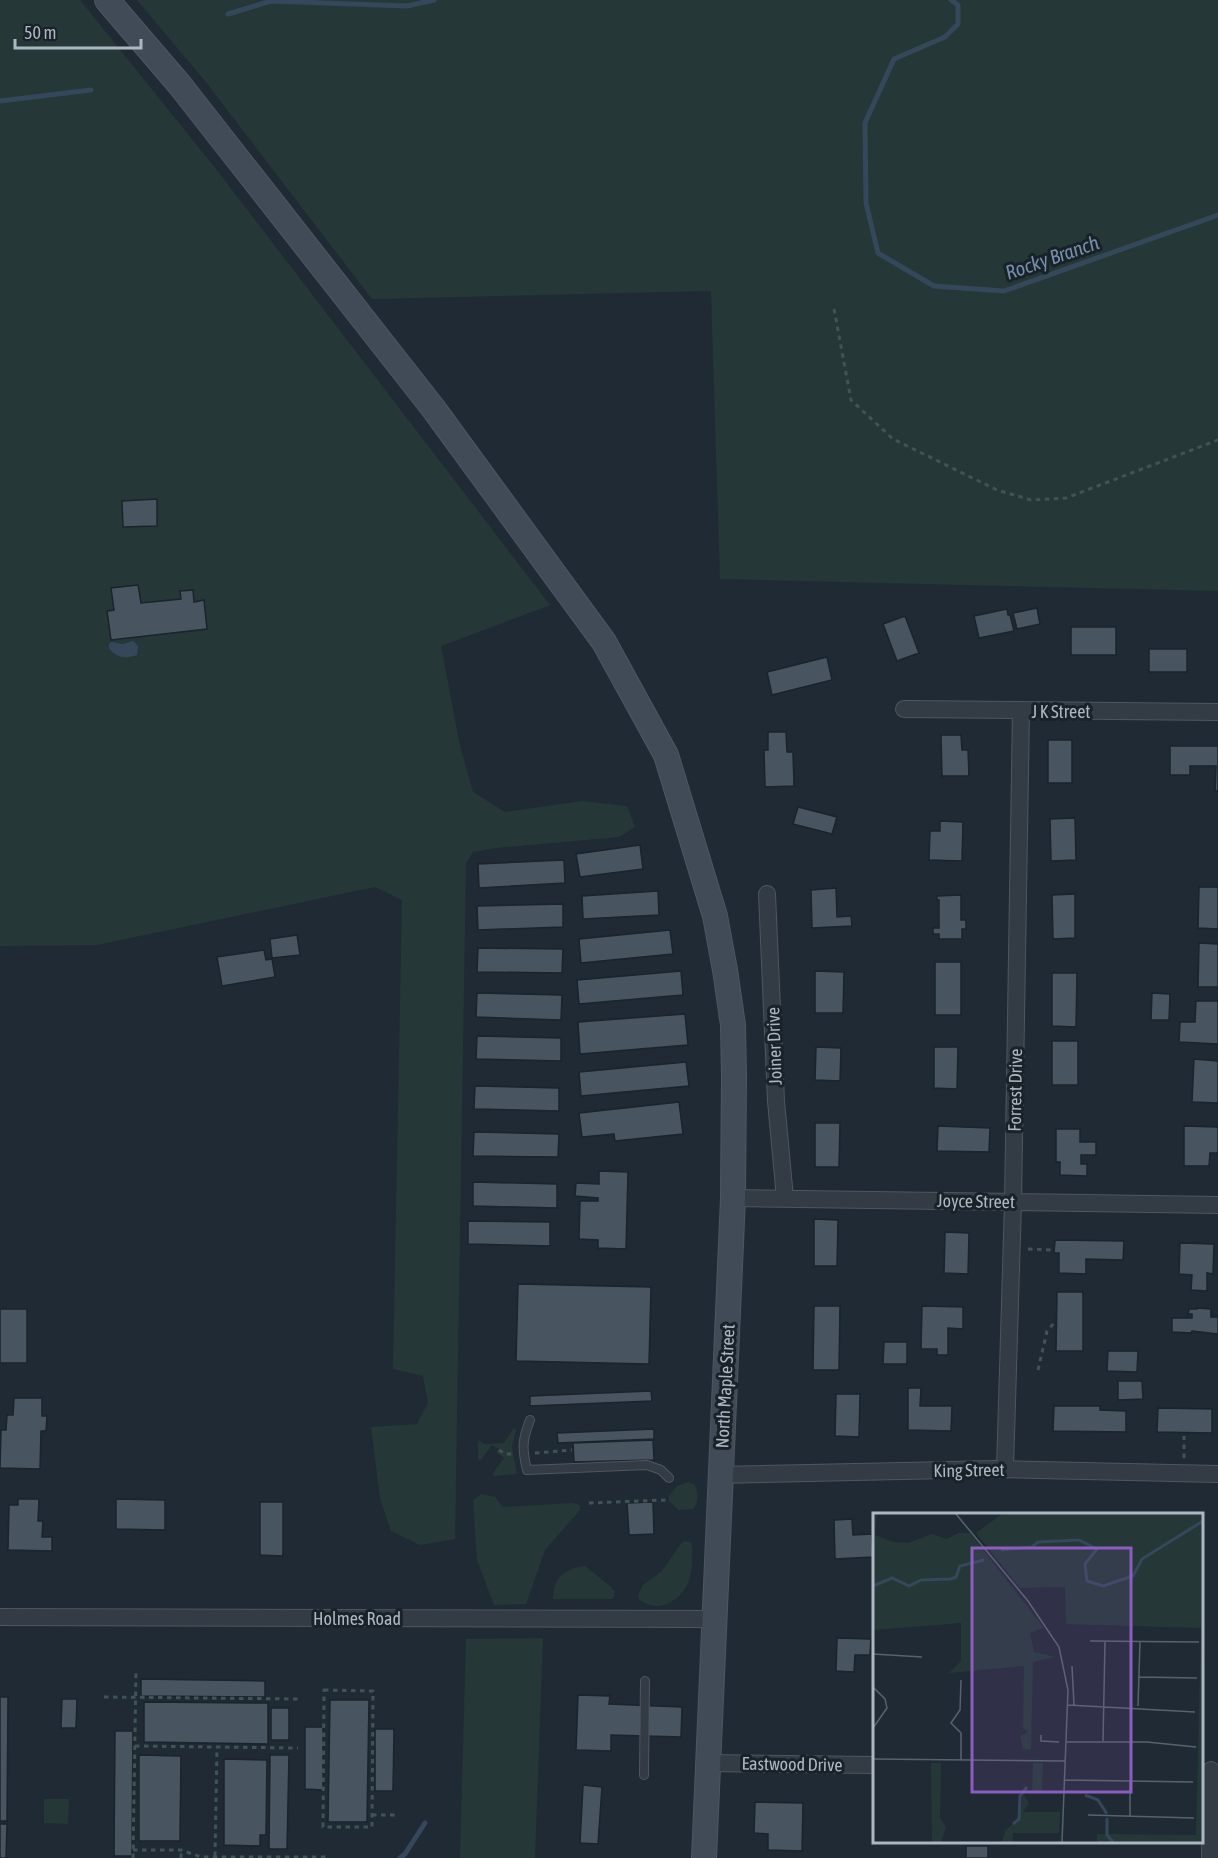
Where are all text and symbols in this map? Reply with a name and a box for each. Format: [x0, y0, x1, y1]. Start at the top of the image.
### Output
scale bar [15, 12, 141, 50]
text: 50 m [24, 22, 56, 43]
water label: Rocky Branch [1002, 230, 1102, 284]
street label: J K Street [1031, 701, 1091, 722]
street label: Joiner Drive [762, 1007, 786, 1085]
street label: Forrest Drive [1004, 1048, 1026, 1132]
street label: Joyce Street [937, 1190, 1015, 1212]
street label: North Maple Street [711, 1323, 739, 1449]
street label: King Street [933, 1459, 1005, 1481]
inset map [873, 1513, 1203, 1843]
street label: Holmes Road [313, 1608, 401, 1629]
street label: Eastwood Drive [741, 1753, 843, 1775]

